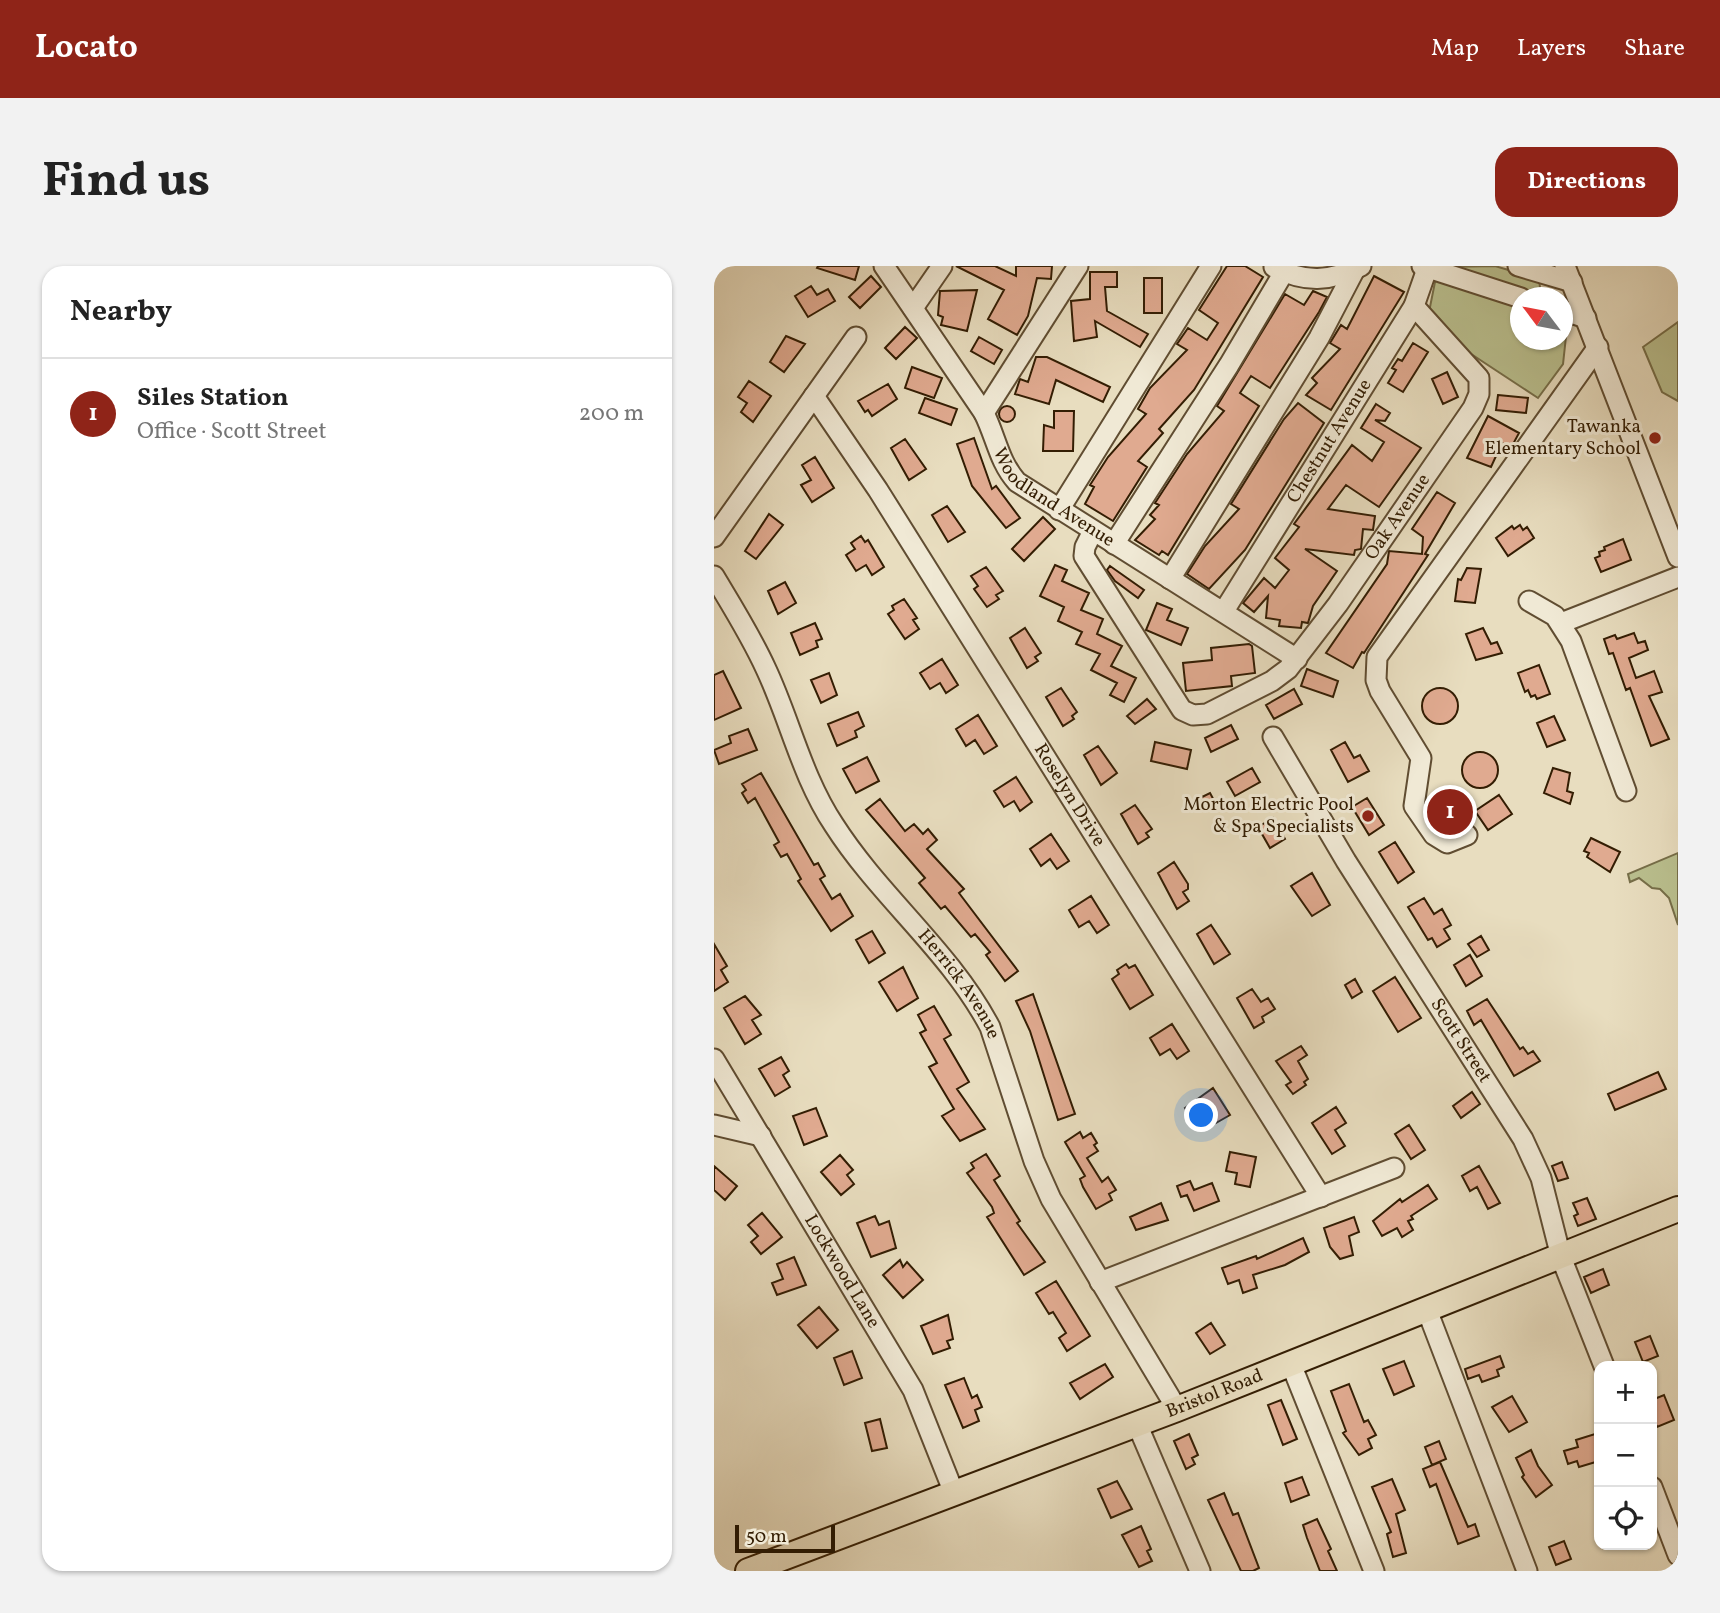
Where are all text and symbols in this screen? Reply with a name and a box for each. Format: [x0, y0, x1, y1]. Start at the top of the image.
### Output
text: Locato [35, 26, 138, 72]
text: Map [1431, 32, 1479, 66]
text: Layers [1517, 32, 1586, 66]
text: Share [1624, 32, 1685, 66]
button: Directions [1495, 147, 1678, 217]
text: Find us [42, 148, 210, 217]
north arrow [1510, 287, 1573, 350]
text: Nearby [70, 291, 172, 333]
street label: Chestnut Avenue [1281, 374, 1378, 509]
text: Siles Station [137, 380, 289, 416]
text: 1 [88, 398, 98, 430]
text: 200 m [579, 398, 644, 430]
place label: Tawanka Elementary School [1485, 414, 1641, 462]
text: Office · Scott Street [137, 416, 327, 448]
marker: Tawanka Elementary School [1647, 430, 1663, 446]
street label: Woodland Avenue [986, 444, 1120, 553]
street label: Oak Avenue [1359, 469, 1437, 566]
street label: Roselyn Drive [1027, 739, 1111, 852]
pin: 1 [1427, 786, 1473, 838]
place label: Morton Electric Pool & Spa Specialists [1183, 792, 1354, 840]
marker: Morton Electric Pool & Spa Specialists [1360, 808, 1376, 824]
street label: Herrick Avenue [911, 924, 1006, 1042]
street label: Scott Street [1424, 993, 1497, 1088]
your location [1184, 1098, 1218, 1132]
street label: Lockwood Lane [797, 1210, 886, 1333]
map controls [1594, 1361, 1657, 1550]
button: + [1594, 1361, 1657, 1424]
street label: Bristol Road [1162, 1363, 1267, 1425]
button: − [1594, 1424, 1657, 1487]
button: locate [1594, 1487, 1657, 1550]
scale bar [735, 1522, 835, 1554]
text: 50 m [746, 1524, 787, 1550]

